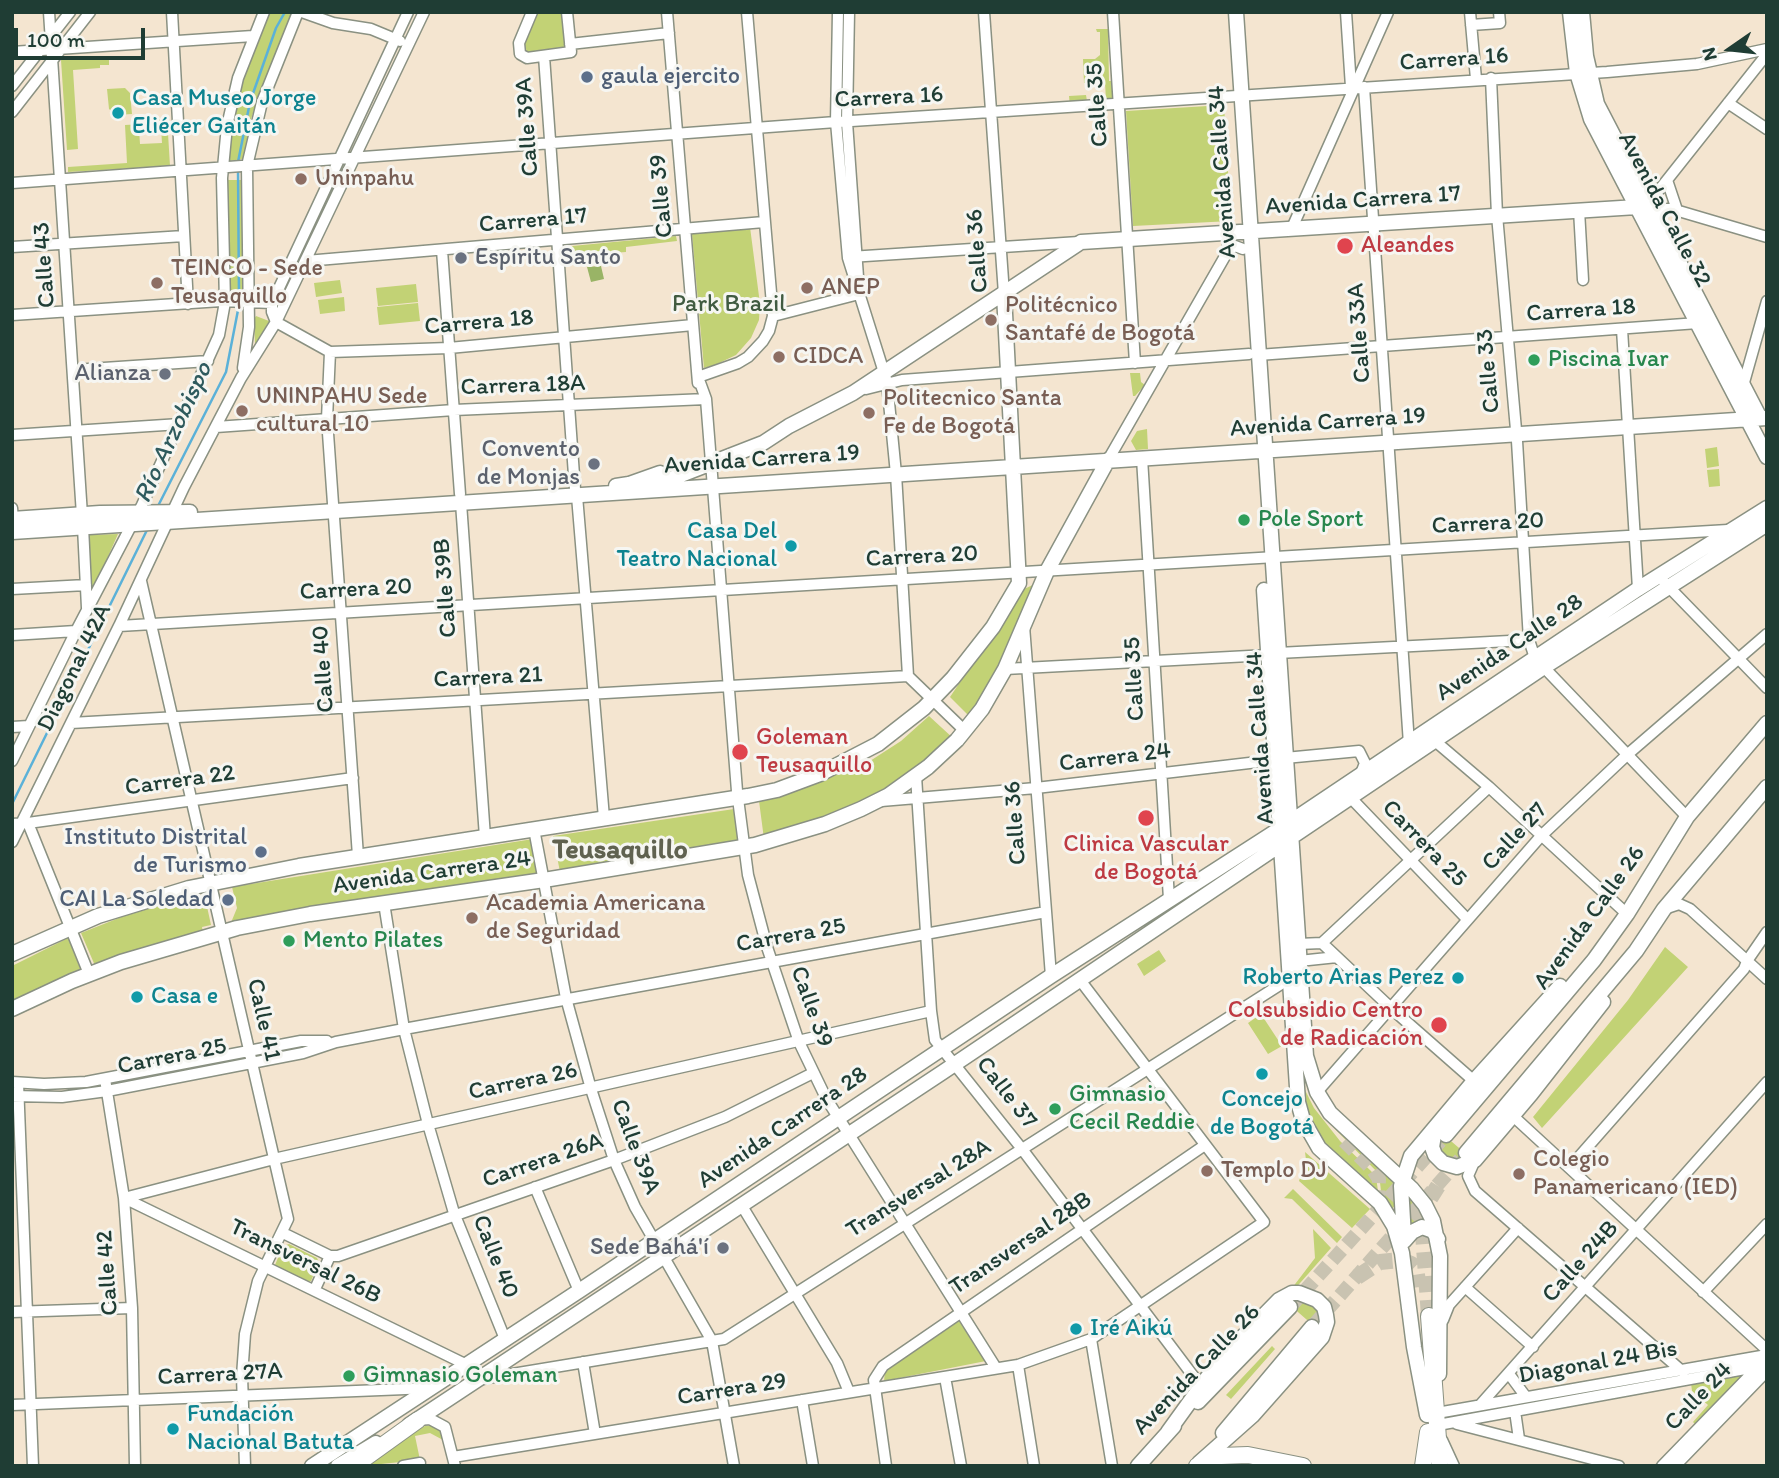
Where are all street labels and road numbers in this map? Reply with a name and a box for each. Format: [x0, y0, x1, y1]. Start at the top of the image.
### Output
street label: Carrera 16 [1399, 42, 1509, 78]
street label: Calle 35 [1081, 62, 1115, 148]
street label: Calle 39A [510, 76, 546, 178]
street label: Carrera 16 [834, 81, 944, 115]
street label: Avenida Calle 34 [1203, 85, 1243, 259]
street label: Avenida Calle 32 [1611, 128, 1717, 292]
street label: Calle 39 [644, 153, 680, 239]
street label: Avenida Carrera 17 [1264, 180, 1462, 222]
street label: Carrera 17 [478, 202, 588, 240]
street label: Calle 36 [961, 208, 995, 294]
street label: Calle 43 [28, 221, 62, 309]
street label: Calle 33A [1342, 282, 1378, 384]
street label: Carrera 18 [1525, 293, 1637, 329]
street label: Carrera 18 [423, 304, 535, 342]
street label: Calle 33 [1471, 328, 1507, 414]
street label: Carrera 18A [460, 369, 586, 403]
street label: Avenida Carrera 19 [1229, 402, 1427, 444]
street label: Avenida Carrera 19 [663, 439, 861, 481]
street label: Carrera 20 [1431, 507, 1545, 541]
street label: Calle 39B [428, 537, 464, 639]
street label: Carrera 20 [865, 540, 979, 574]
street label: Carrera 20 [299, 573, 413, 607]
street label: Avenida Calle 28 [1431, 588, 1589, 708]
street label: Diagonal 42A [32, 600, 118, 736]
street label: Calle 40 [307, 624, 341, 714]
street label: Calle 35 [1118, 636, 1152, 722]
street label: Avenida Calle 34 [1241, 651, 1281, 825]
street label: Carrera 21 [433, 661, 543, 695]
street label: Carrera 24 [1057, 737, 1173, 779]
street label: Carrera 22 [123, 759, 237, 803]
street label: Calle 36 [999, 780, 1033, 866]
street label: Carrera 25 [1375, 794, 1473, 894]
street label: Calle 27 [1476, 797, 1554, 877]
street label: Avenida Calle 26 [1528, 840, 1652, 996]
street label: Avenida Carrera 24 [331, 845, 533, 901]
street label: Carrera 25 [734, 912, 848, 960]
street label: Calle 39 [783, 963, 839, 1051]
street label: Calle 41 [240, 976, 286, 1064]
street label: Carrera 25 [115, 1032, 229, 1082]
street label: Calle 37 [969, 1051, 1043, 1135]
street label: Carrera 26 [466, 1056, 580, 1108]
street label: Avenida Carrera 28 [693, 1061, 873, 1195]
street label: Calle 39A [604, 1095, 666, 1199]
street label: Carrera 26A [479, 1127, 607, 1195]
street label: Transversal 28A [841, 1133, 997, 1245]
street label: Transversal 28B [944, 1186, 1098, 1302]
street label: Calle 40 [465, 1211, 525, 1303]
street label: Transversal 26B [224, 1213, 386, 1311]
street label: Calle 24B [1537, 1215, 1625, 1309]
street label: Calle 42 [91, 1229, 125, 1317]
street label: Avenida Calle 26 [1127, 1298, 1267, 1442]
street label: Diagonal 24 Bis [1516, 1335, 1680, 1391]
street label: Calle 24 [1659, 1356, 1739, 1438]
street label: Carrera 27A [157, 1357, 283, 1393]
street label: Carrera 29 [675, 1367, 789, 1413]

